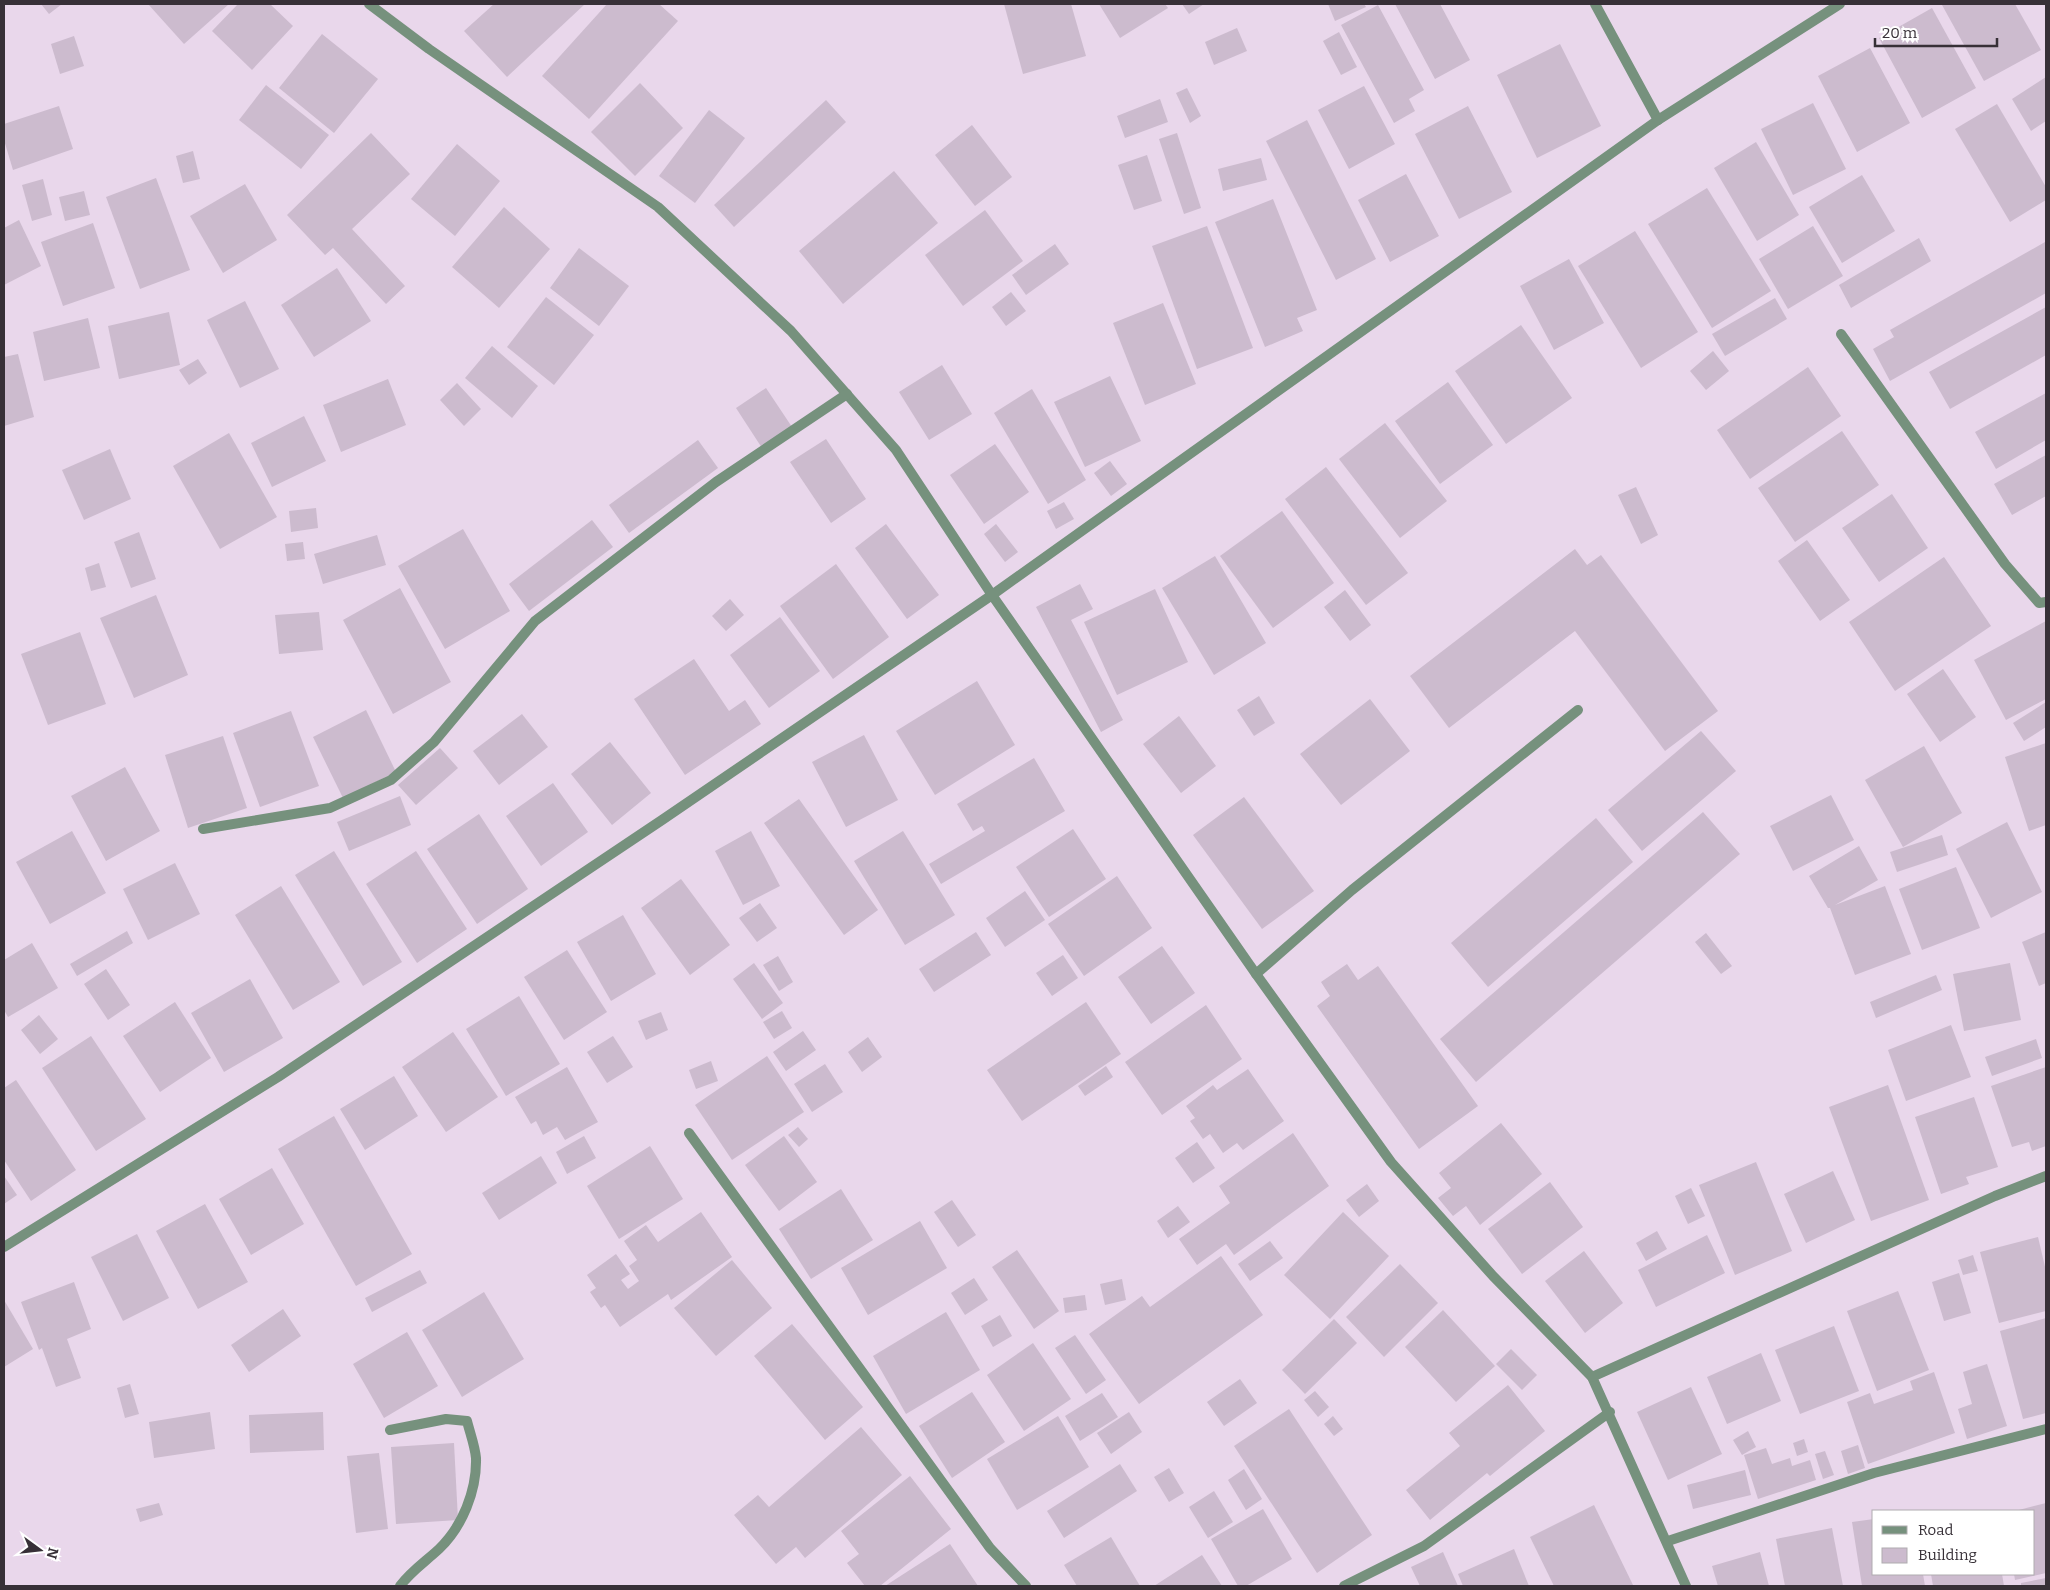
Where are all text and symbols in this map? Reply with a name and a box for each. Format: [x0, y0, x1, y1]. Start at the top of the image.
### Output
scale bar [1875, 15, 1998, 47]
text: 20 m [1882, 24, 1918, 42]
legend [1872, 1510, 2035, 1575]
text: Road [1918, 1521, 1953, 1539]
north arrow [15, 1525, 65, 1575]
text: N [42, 1546, 62, 1561]
text: Building [1918, 1546, 1977, 1564]

